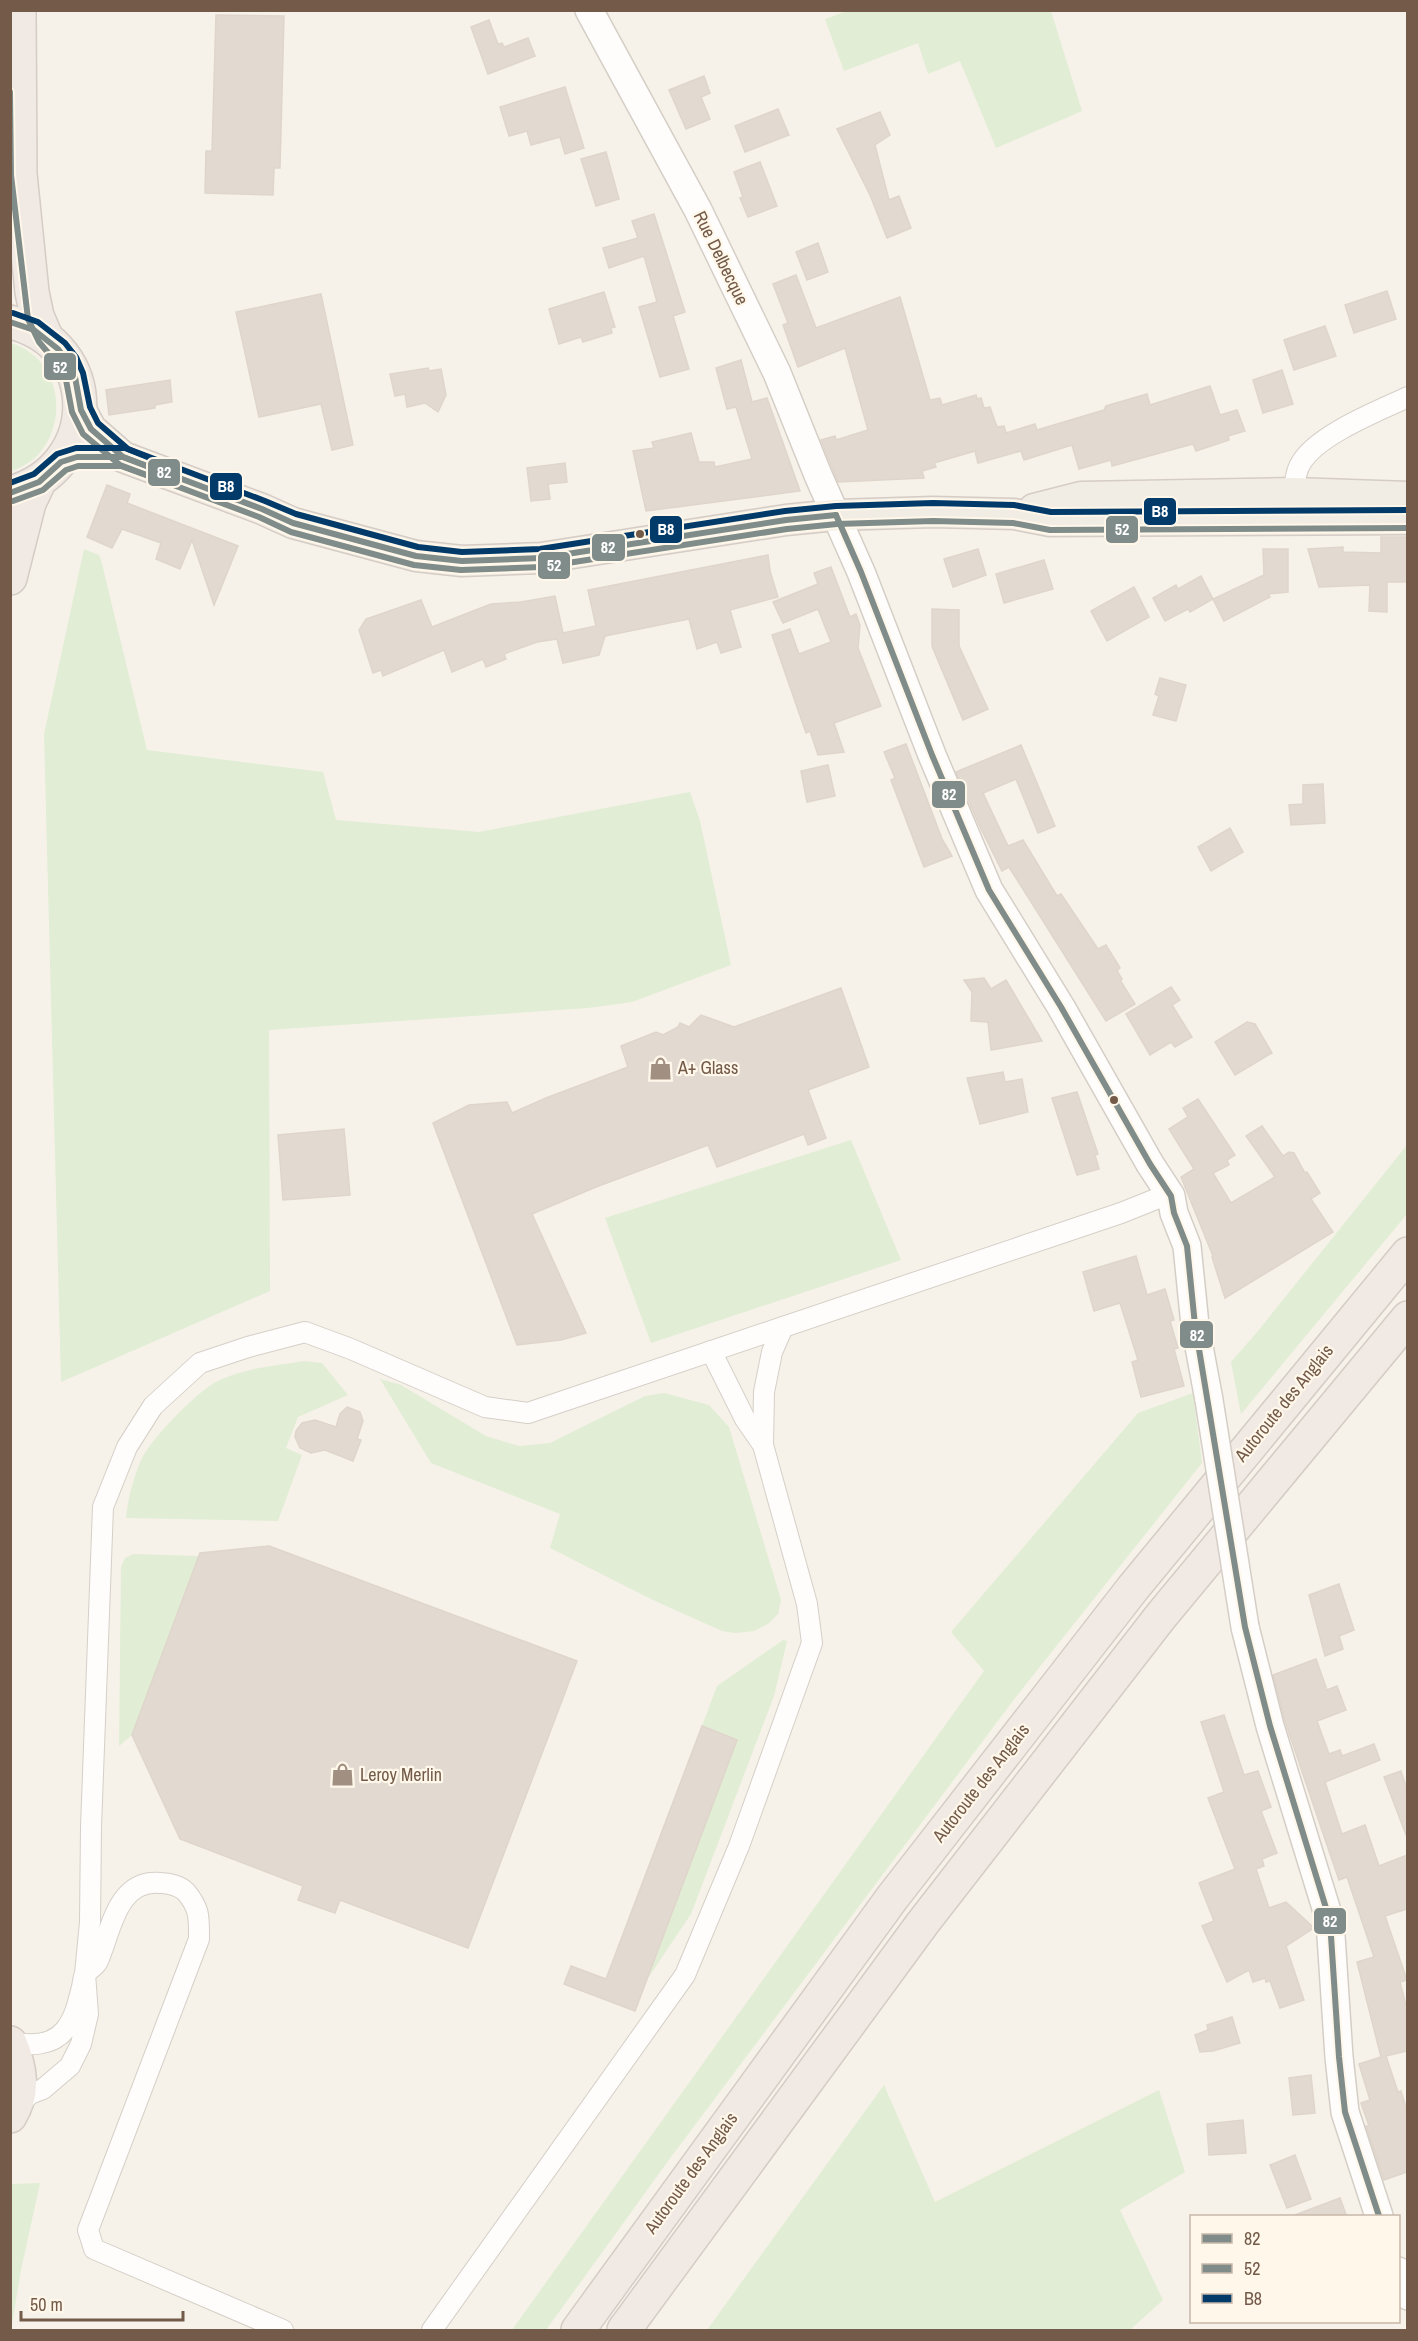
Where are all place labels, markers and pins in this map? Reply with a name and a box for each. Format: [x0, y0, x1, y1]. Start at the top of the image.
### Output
unlabelled marker [634, 528, 646, 540]
shop icon: A+ Glass [647, 1055, 673, 1081]
place label: A+ Glass [677, 1055, 738, 1080]
unlabelled marker [1108, 1094, 1120, 1106]
shop icon: Leroy Merlin [329, 1762, 355, 1788]
place label: Leroy Merlin [360, 1762, 442, 1787]

